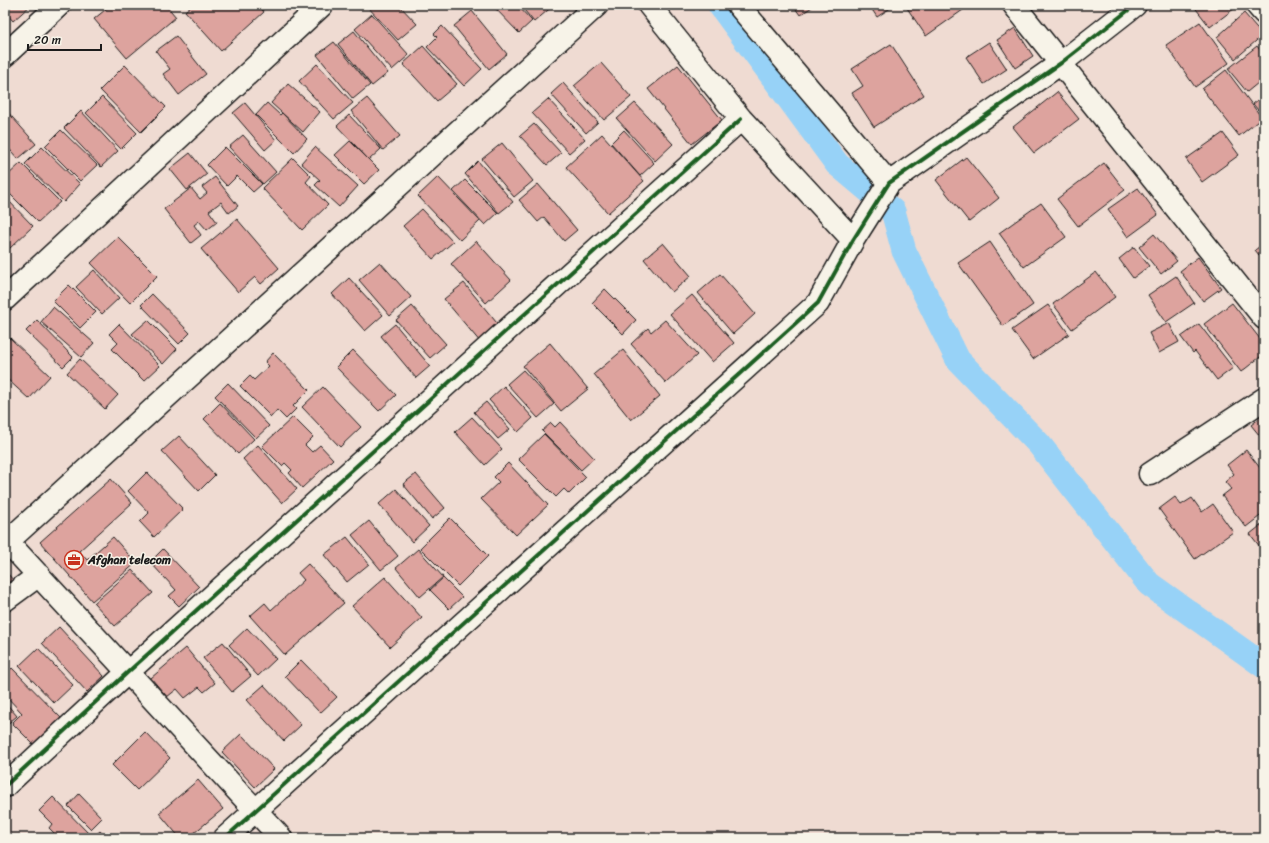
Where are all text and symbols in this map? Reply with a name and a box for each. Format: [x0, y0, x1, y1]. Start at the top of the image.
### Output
scale bar [28, 26, 101, 52]
text: 20 m [34, 29, 61, 51]
office icon: Afghan telecom [63, 549, 85, 571]
place label: Afghan telecom [87, 549, 171, 571]

